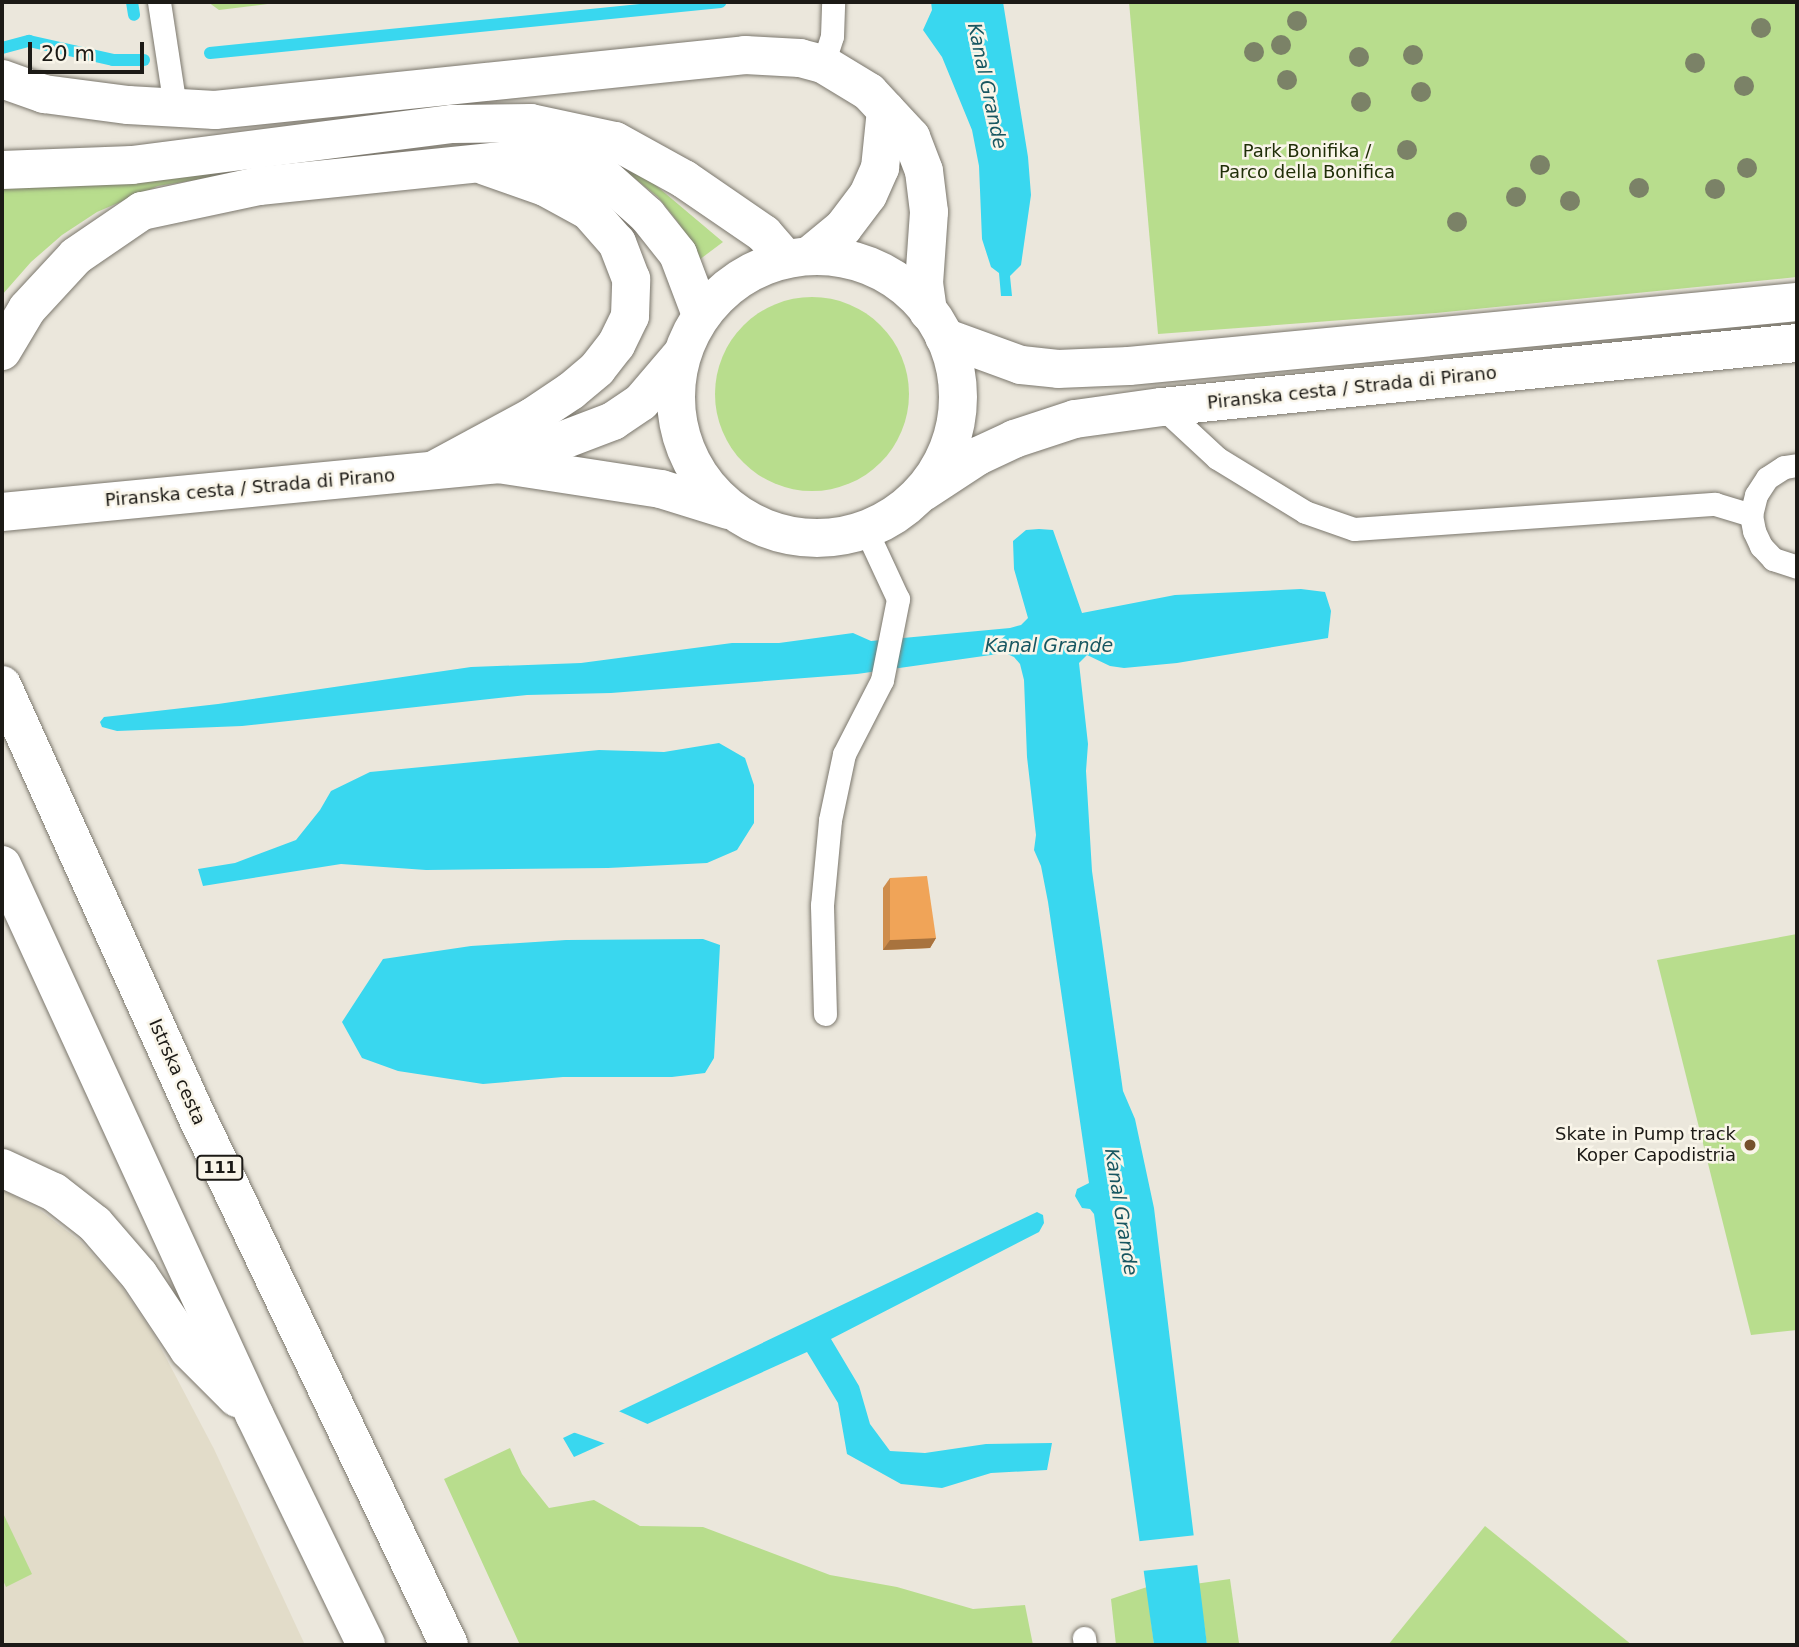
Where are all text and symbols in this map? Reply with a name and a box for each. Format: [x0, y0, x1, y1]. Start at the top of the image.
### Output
water label: Kanal Grande [963, 21, 1011, 151]
scale bar [32, 28, 147, 72]
text: 20 m [41, 42, 95, 66]
park label: Park Bonifika / Parco della Bonifica [1219, 141, 1395, 184]
street label: Piranska cesta / Strada di Pirano [1206, 362, 1498, 414]
street label: Piranska cesta / Strada di Pirano [104, 465, 396, 511]
water label: Kanal Grande [985, 635, 1113, 657]
street label: Istrska cesta [144, 1016, 210, 1128]
place label: Skate in Pump track Koper Capodistria [1555, 1124, 1736, 1166]
marker: Skate in Pump track Koper Capodistria [1742, 1137, 1758, 1153]
water label: Kanal Grande [1100, 1147, 1142, 1277]
road number: 111 [196, 1156, 244, 1180]

